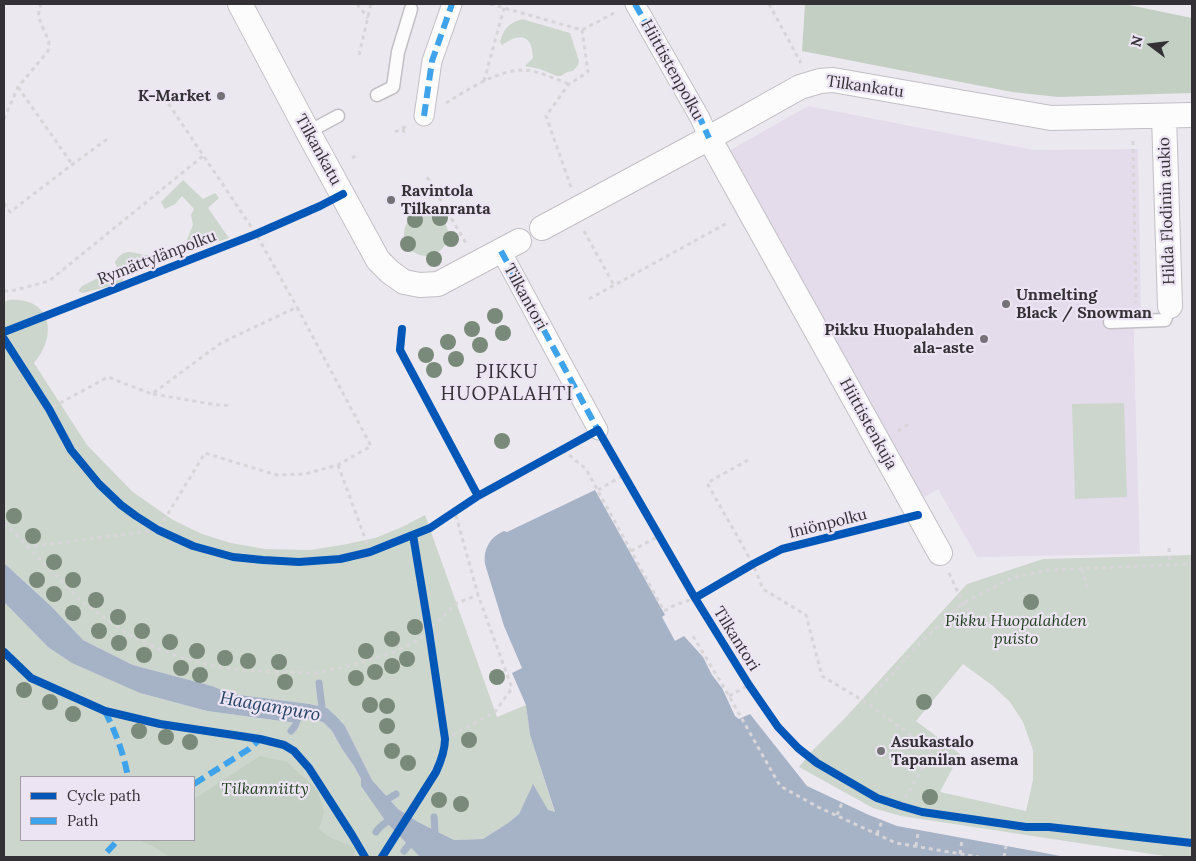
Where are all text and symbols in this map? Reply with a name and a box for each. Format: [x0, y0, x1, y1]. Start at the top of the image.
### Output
street label: Hiittistenpolku [636, 16, 708, 124]
north arrow [1126, 20, 1176, 70]
text: N [1126, 34, 1147, 49]
street label: Tilkankatu [825, 72, 905, 102]
place label: K-Market [138, 86, 211, 106]
marker: K-Market [215, 90, 227, 102]
street label: Tilkankatu [291, 111, 345, 189]
street label: Hilda Flodinin aukio [1155, 137, 1179, 285]
place label: Ravintola Tilkanranta [401, 181, 491, 219]
marker: Ravintola Tilkanranta [385, 194, 397, 206]
street label: Rymättylänpolku [95, 227, 219, 289]
street label: Tilkantori [499, 261, 551, 333]
place label: Unmelting Black / Snowman [1016, 285, 1152, 323]
marker: Unmelting Black / Snowman [1000, 298, 1012, 310]
place label: Pikku Huopalahden ala-aste [824, 320, 974, 358]
marker: Pikku Huopalahden ala-aste [978, 333, 990, 345]
district label: PIKKU HUOPALAHTI [439, 362, 575, 406]
street label: Hiittistenkuja [835, 375, 901, 473]
street label: Iniönpolku [787, 505, 869, 543]
street label: Tilkantori [709, 603, 763, 675]
park label: Pikku Huopalahden puisto [945, 611, 1087, 649]
water label: Haaganpuro [218, 688, 322, 726]
place label: Asukastalo Tapanilan asema [891, 732, 1018, 770]
marker: Asukastalo Tapanilan asema [875, 745, 887, 757]
legend [20, 776, 195, 841]
park label: Tilkanniitty [221, 779, 309, 799]
text: Cycle path [67, 786, 141, 805]
text: Path [67, 811, 98, 830]

